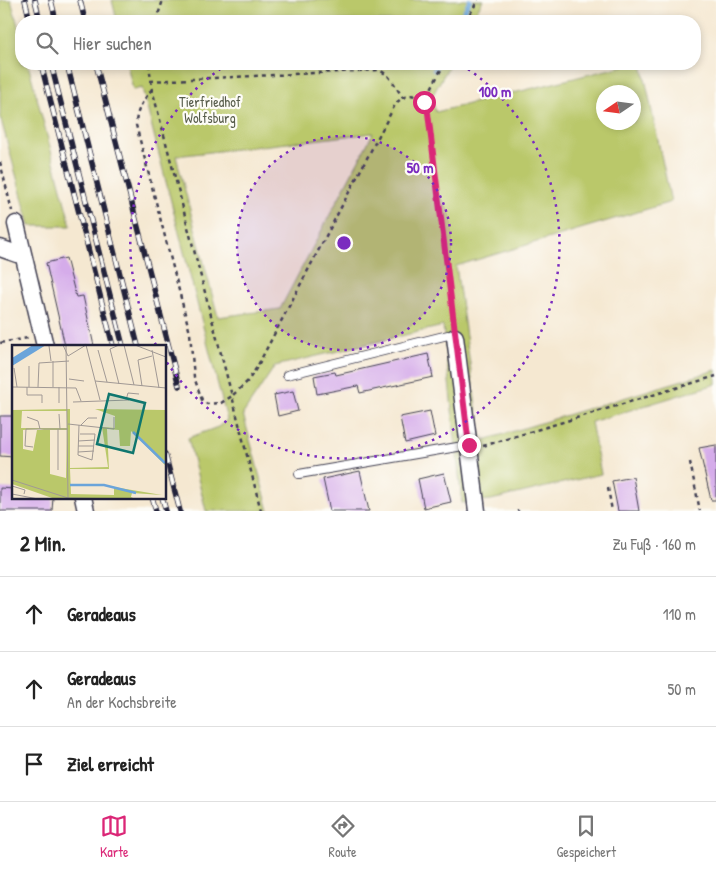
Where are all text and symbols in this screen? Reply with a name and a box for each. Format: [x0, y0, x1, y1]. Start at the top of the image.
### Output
search box [15, 15, 701, 70]
icon: search [33, 29, 61, 57]
text: Hier suchen [73, 30, 152, 56]
text: 100 m [479, 81, 511, 102]
north arrow [596, 85, 641, 130]
route start [413, 91, 436, 114]
park label: Tierfriedhof Wolfsburg [179, 92, 241, 128]
text: 50 m [407, 157, 433, 178]
centre of rings [335, 234, 353, 252]
inset map [12, 345, 166, 498]
route end [458, 434, 481, 457]
text: 2 Min. [20, 529, 66, 558]
text: Zu Fuß · 160 m [612, 533, 696, 555]
icon: ahead [20, 600, 48, 628]
text: Geradeaus [67, 601, 136, 627]
text: 110 m [663, 603, 696, 625]
text: Geradeaus [67, 665, 136, 691]
icon: ahead [20, 675, 48, 703]
text: 50 m [668, 678, 696, 700]
text: An der Kochsbreite [67, 691, 177, 713]
icon: arrive [20, 750, 48, 778]
text: Ziel erreicht [67, 751, 154, 777]
tab: Karte [100, 812, 129, 861]
tab: Route [329, 812, 357, 861]
tab: Gespeichert [557, 812, 616, 861]

